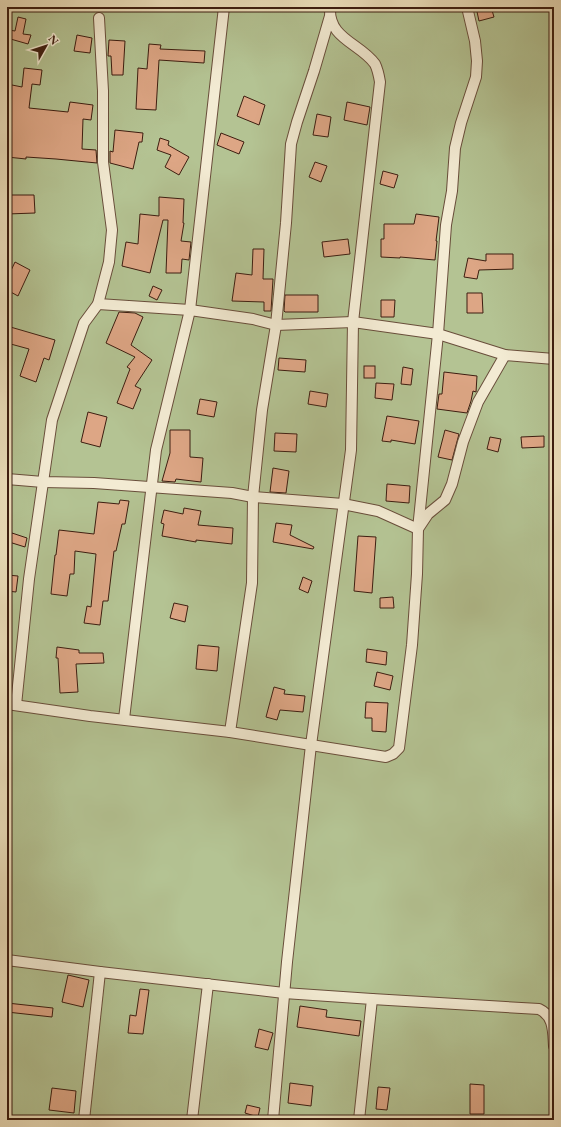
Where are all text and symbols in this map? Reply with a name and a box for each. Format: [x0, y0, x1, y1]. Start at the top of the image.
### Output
north arrow [26, 26, 66, 66]
text: N [46, 32, 62, 48]

